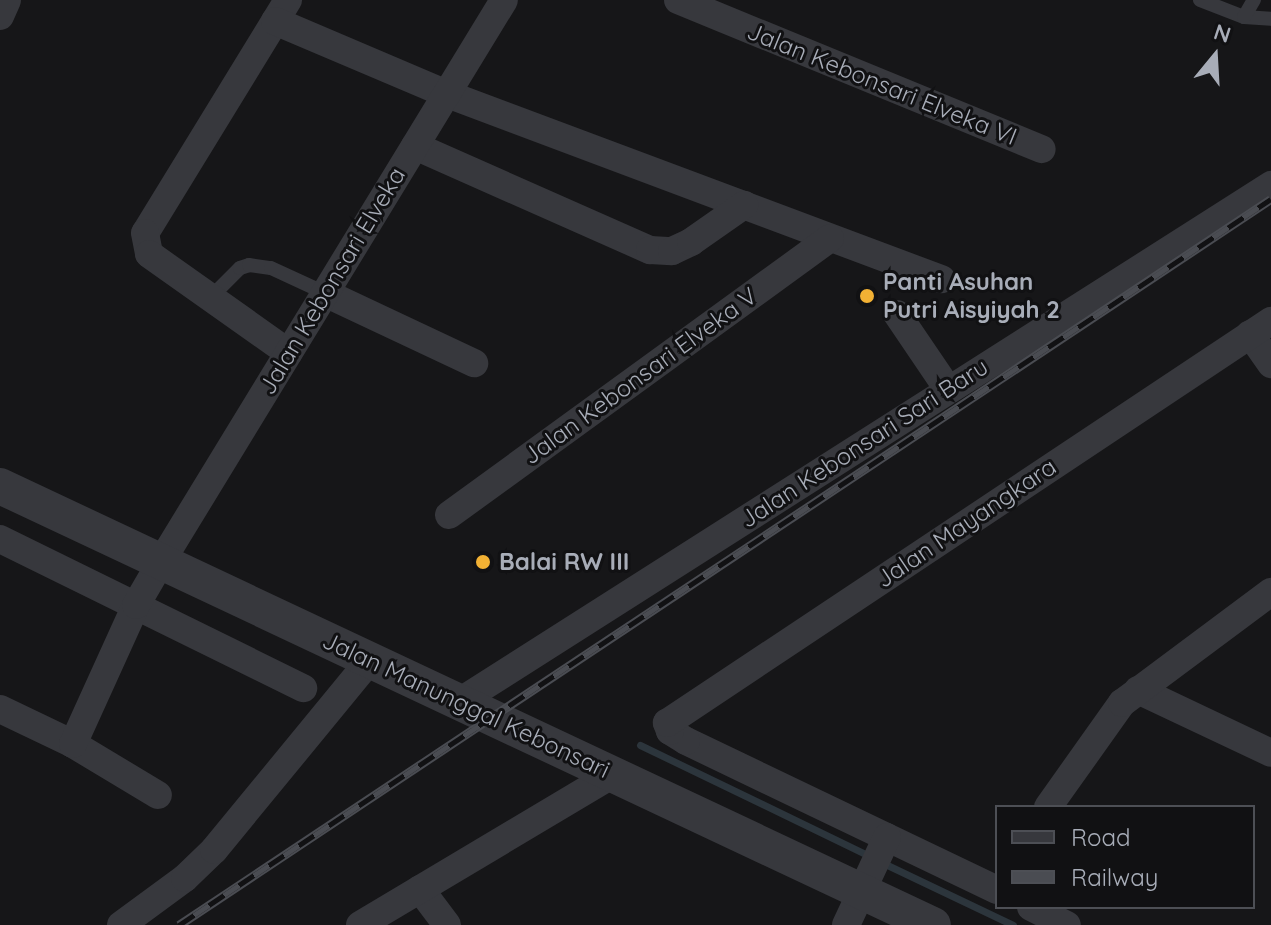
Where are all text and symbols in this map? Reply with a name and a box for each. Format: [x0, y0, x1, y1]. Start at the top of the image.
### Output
north arrow [1175, 16, 1255, 96]
street label: Jalan Kebonsari Elveka VI [743, 17, 1021, 151]
text: N [1210, 17, 1234, 49]
street label: Jalan Kebonsari Elveka [253, 162, 411, 400]
place label: Panti Asuhan Putri Aisyiyah 2 [883, 268, 1060, 324]
street label: Jalan Kebonsari Elveka V [517, 281, 763, 471]
marker: Panti Asuhan Putri Aisyiyah 2 [858, 287, 876, 305]
street label: Jalan Kebonsari Sari Baru [735, 352, 993, 534]
street label: Jalan Mayangkara [871, 452, 1061, 594]
place label: Balai RW III [499, 548, 629, 576]
marker: Balai RW III [474, 553, 492, 571]
street label: Jalan Manunggal Kebonsari [318, 626, 614, 784]
legend [995, 805, 1255, 909]
text: Road [1071, 822, 1131, 852]
text: Railway [1071, 862, 1158, 892]

